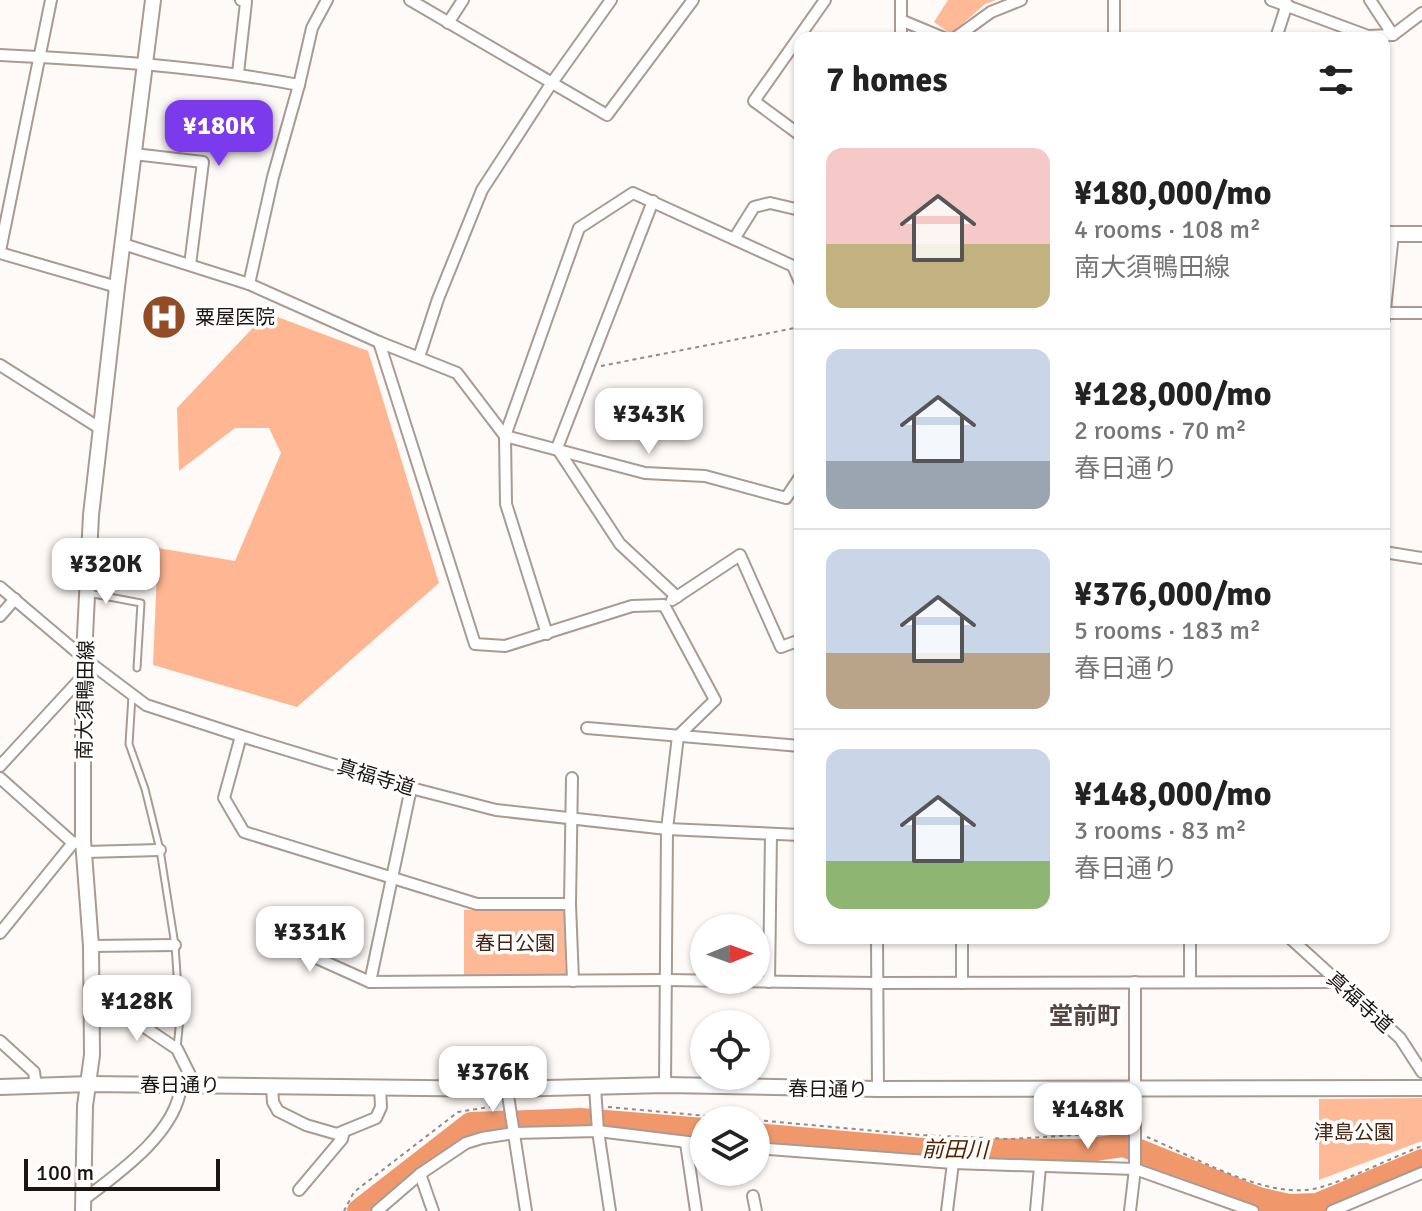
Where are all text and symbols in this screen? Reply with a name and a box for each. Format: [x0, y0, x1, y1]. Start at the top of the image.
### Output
icon: filters [1314, 58, 1358, 102]
text: 7 homes [826, 59, 947, 101]
pin: ¥180K [163, 100, 275, 168]
text: ¥180K [183, 110, 255, 142]
text: ¥180,000/mo [1074, 172, 1272, 214]
icon: home [890, 180, 986, 276]
text: 4 rooms · 108 m² [1074, 214, 1261, 246]
text: 南大須鴨田線 [1074, 252, 1230, 284]
hospital icon: 粟屋医院 [140, 293, 188, 341]
place label: 粟屋医院 [195, 305, 275, 330]
text: ¥128,000/mo [1074, 373, 1272, 415]
icon: home [890, 381, 986, 477]
pin: ¥343K [593, 388, 705, 456]
text: ¥343K [613, 398, 685, 430]
text: 2 rooms · 70 m² [1074, 415, 1247, 447]
text: 春日通り [1074, 453, 1178, 485]
pin: ¥320K [50, 538, 162, 606]
text: ¥320K [70, 548, 142, 580]
text: ¥376,000/mo [1074, 573, 1272, 615]
icon: home [890, 581, 986, 677]
text: 5 rooms · 183 m² [1074, 615, 1261, 647]
street label: 南大須鴨田線 [72, 640, 99, 760]
text: 春日通り [1074, 653, 1178, 685]
street label: 真福寺道 [334, 754, 418, 801]
text: ¥148,000/mo [1074, 773, 1272, 815]
icon: home [890, 781, 986, 877]
text: 3 rooms · 83 m² [1074, 815, 1247, 847]
text: 春日通り [1074, 853, 1178, 885]
pin: ¥331K [254, 906, 366, 974]
north arrow [690, 914, 770, 994]
map controls [690, 914, 770, 1186]
text: ¥331K [274, 916, 346, 948]
park label: 春日公園 [475, 931, 555, 956]
street label: 真福寺道 [1322, 966, 1398, 1038]
pin: ¥128K [81, 975, 193, 1043]
text: ¥128K [101, 985, 173, 1017]
district label: 堂前町 [1049, 1001, 1121, 1031]
button: locate [690, 1010, 770, 1090]
pin: ¥376K [437, 1046, 549, 1114]
text: ¥376K [457, 1056, 529, 1088]
street label: 春日通り [140, 1073, 220, 1098]
street label: 春日通り [788, 1076, 868, 1103]
pin: ¥148K [1032, 1083, 1144, 1151]
text: ¥148K [1052, 1093, 1124, 1125]
button: layers [690, 1106, 770, 1186]
park label: 津島公園 [1314, 1120, 1394, 1145]
water label: 前田川 [922, 1135, 990, 1164]
scale bar [24, 1155, 220, 1191]
text: 100 m [36, 1159, 94, 1186]

